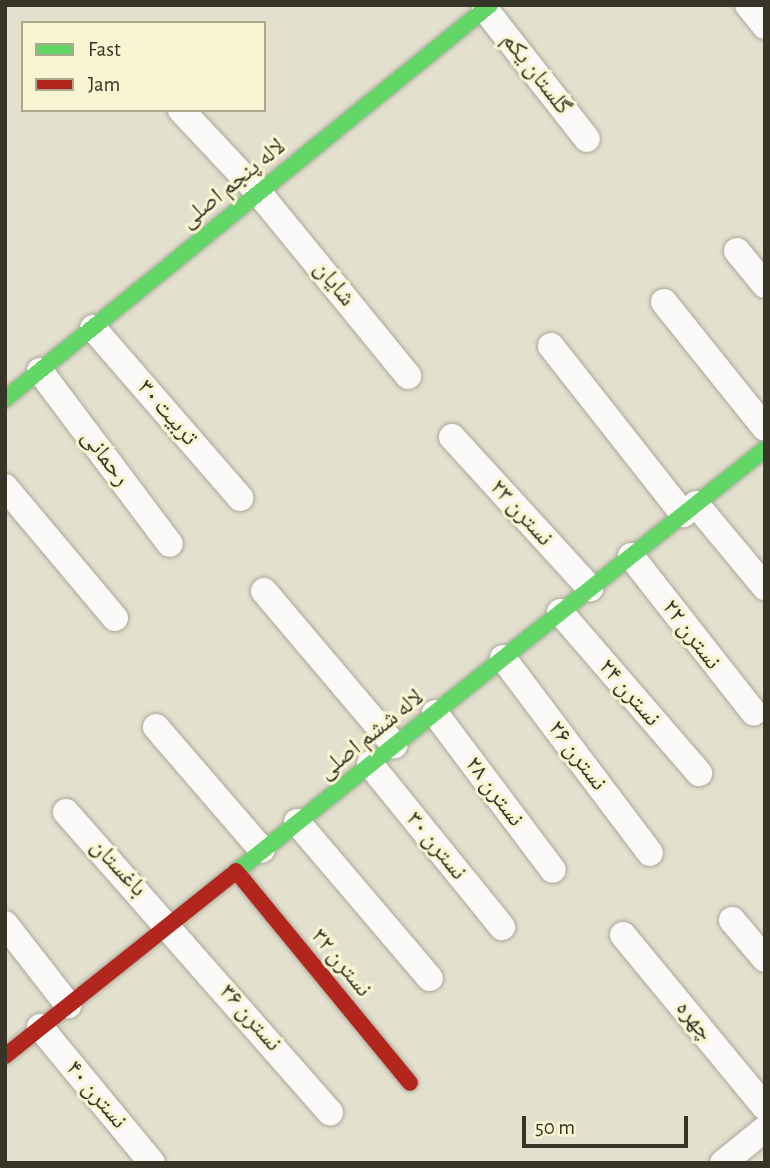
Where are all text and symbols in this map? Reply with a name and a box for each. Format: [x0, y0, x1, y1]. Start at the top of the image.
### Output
legend [21, 21, 266, 112]
street label: گلستان یکم [495, 27, 577, 121]
text: Fast [88, 39, 121, 60]
text: Jam [88, 74, 120, 95]
street label: لاله پنجم اصلی [175, 133, 291, 235]
street label: شایان [307, 255, 361, 313]
street label: تربیت ۳۰ [130, 374, 204, 452]
street label: رحمانی [74, 424, 136, 492]
street label: نسترن ۲۳ [483, 473, 559, 553]
street label: نسترن ۲۲ [655, 594, 727, 676]
street label: نسترن ۲۴ [592, 653, 666, 733]
street label: لاله ششم اصلی [312, 684, 430, 786]
street label: نسترن ۲۶ [541, 715, 613, 797]
street label: نسترن ۲۸ [458, 751, 530, 833]
street label: نسترن ۳۰ [400, 806, 472, 886]
street label: باغستان [84, 833, 152, 903]
street label: نسترن ۳۲ [305, 923, 377, 1003]
street label: نسترن ۳۶ [213, 978, 287, 1058]
street label: چهره [669, 995, 719, 1047]
street label: نسترن ۴۰ [59, 1055, 133, 1135]
scale bar [525, 1102, 691, 1146]
text: 50 m [535, 1117, 575, 1138]

